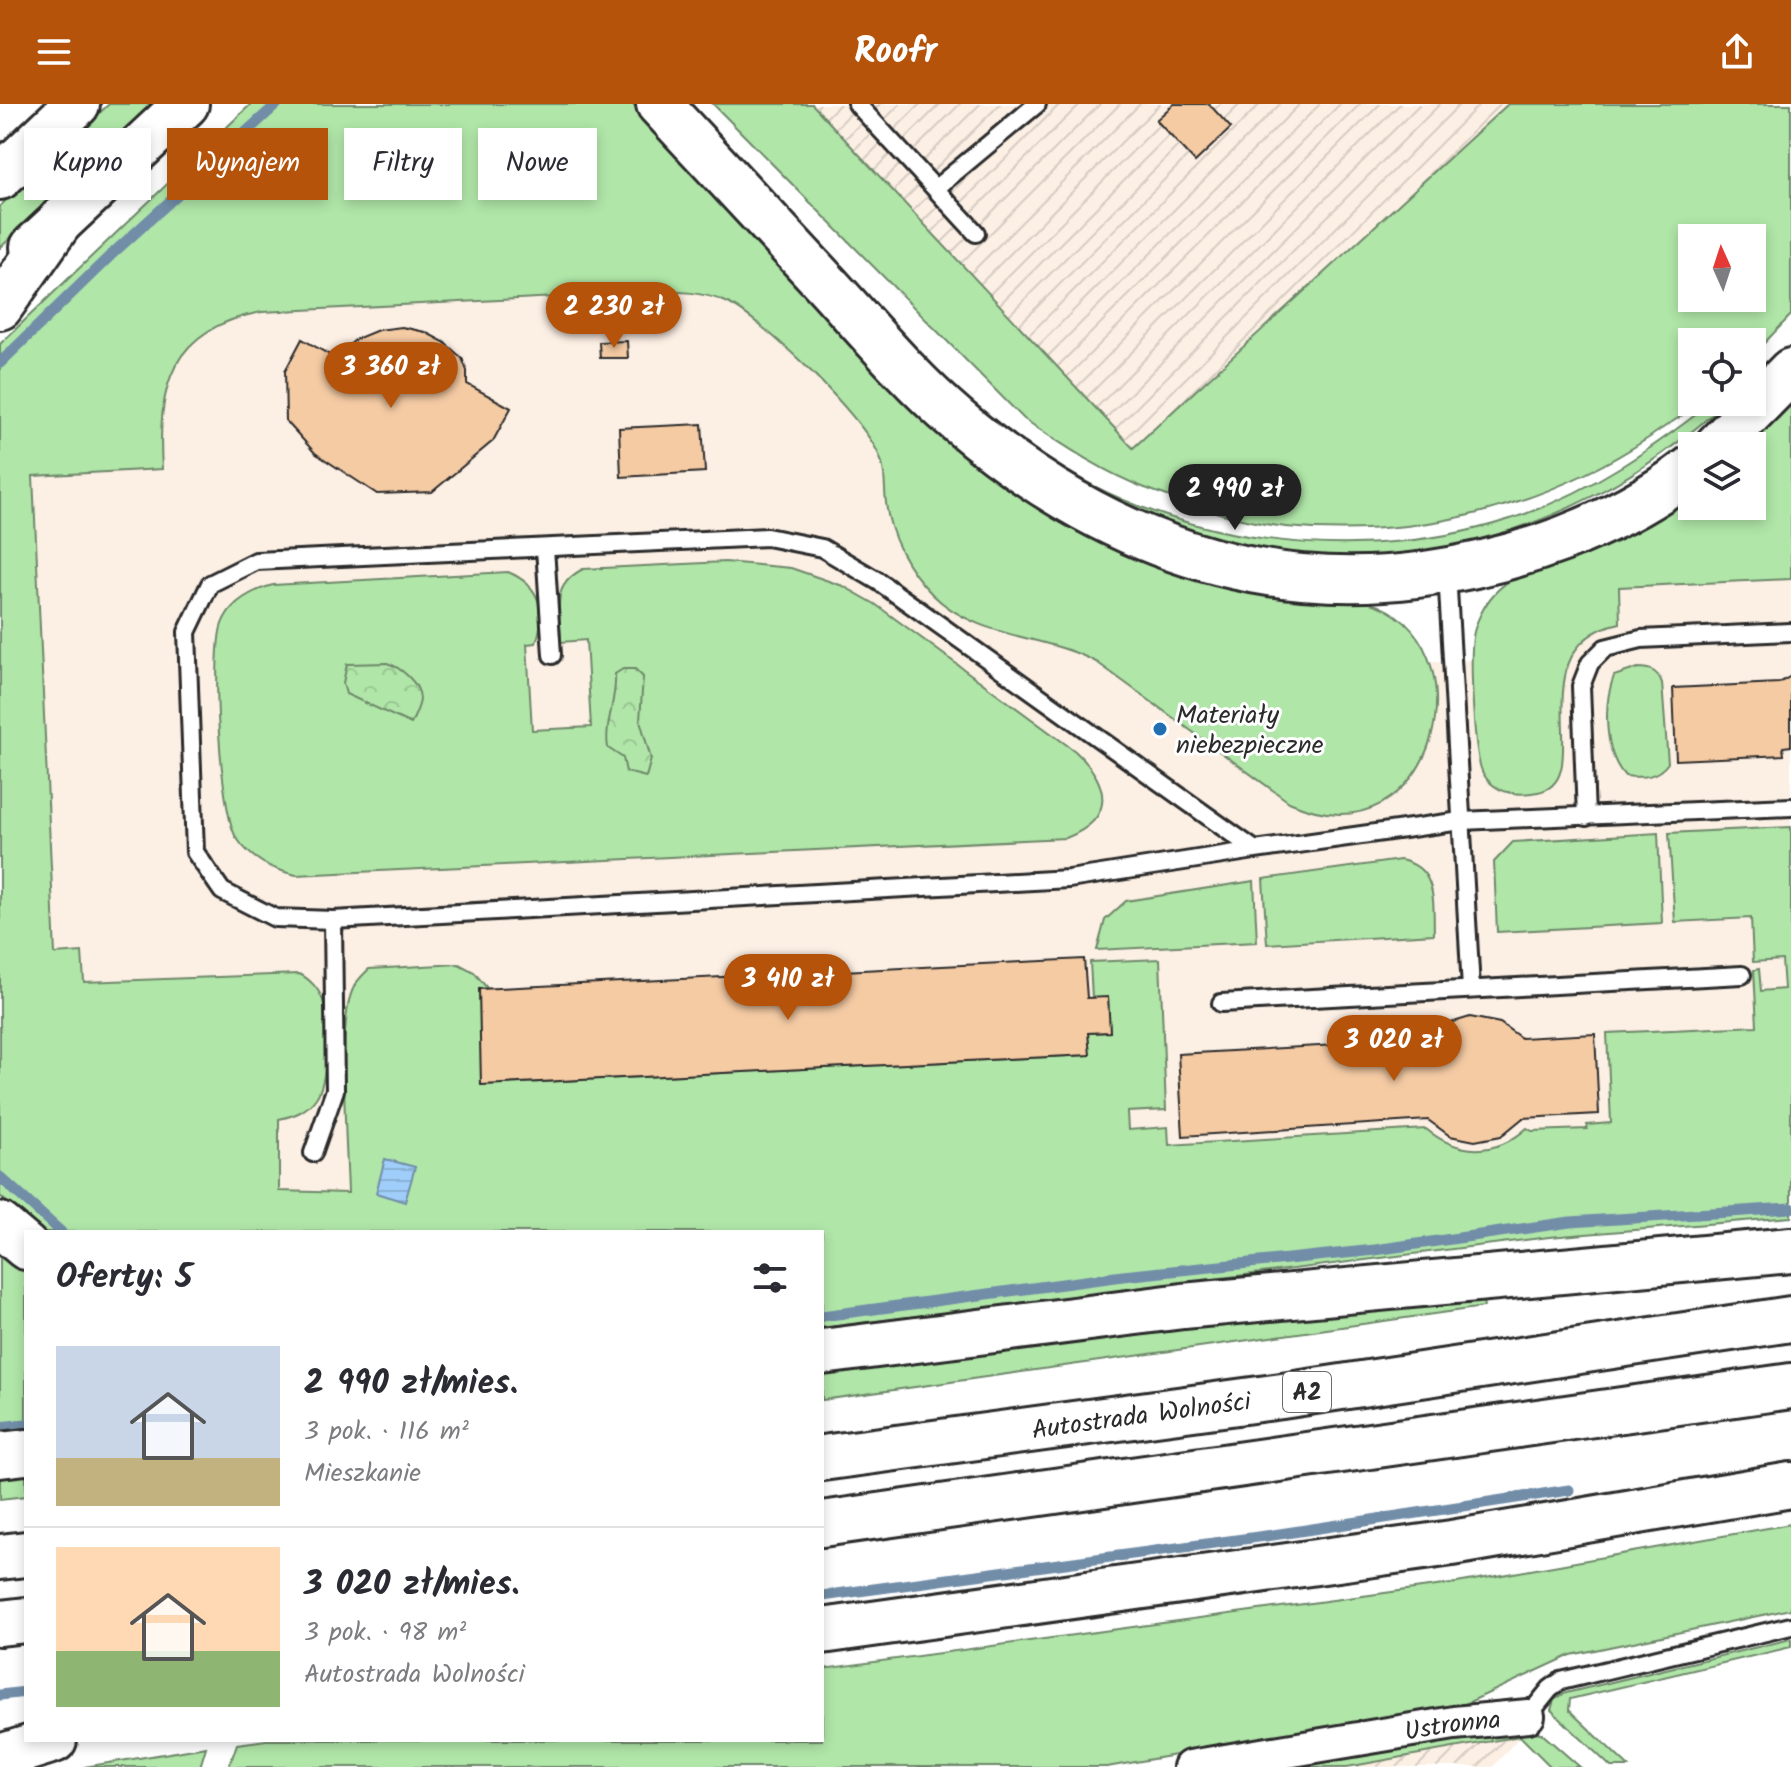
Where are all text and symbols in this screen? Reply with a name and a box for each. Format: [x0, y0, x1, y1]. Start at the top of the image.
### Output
text: Roofr [854, 24, 937, 81]
icon: menu [32, 30, 76, 74]
icon: share [1715, 30, 1759, 74]
chip: Kupno [24, 128, 151, 200]
chip: Wynajem [167, 128, 328, 200]
chip: Filtry [344, 128, 462, 200]
chip: Nowe [478, 128, 597, 200]
north arrow [1678, 224, 1766, 312]
map controls [1678, 224, 1766, 520]
pin: 2 230 zł [531, 282, 697, 350]
text: 2 230 zł [564, 287, 664, 329]
button: locate [1678, 328, 1766, 416]
pin: 3 360 zł [308, 342, 474, 410]
text: 3 360 zł [342, 347, 440, 389]
button: layers [1678, 432, 1766, 520]
pin: 2 990 zł [1152, 464, 1318, 532]
text: 2 990 zł [1186, 469, 1284, 511]
place label: Materiały niebezpieczne [1176, 695, 1324, 767]
marker: Materiały niebezpieczne [1151, 720, 1169, 738]
pin: 3 410 zł [705, 954, 871, 1022]
text: 3 410 zł [742, 959, 834, 1001]
pin: 3 020 zł [1311, 1015, 1477, 1083]
text: 3 020 zł [1345, 1020, 1443, 1062]
text: Oferty: 5 [56, 1251, 192, 1305]
icon: filters [748, 1256, 792, 1300]
text: 2 990 zł/mies. [304, 1357, 518, 1411]
road number: A2 [1283, 1372, 1331, 1412]
icon: home [120, 1378, 216, 1474]
street label: Autostrada Wolności [1029, 1381, 1255, 1453]
text: 3 pok. · 116 m² [304, 1411, 469, 1453]
text: Mieszkanie [304, 1453, 421, 1495]
text: 3 020 zł/mies. [304, 1558, 520, 1612]
icon: home [120, 1579, 216, 1675]
text: 3 pok. · 98 m² [304, 1612, 466, 1654]
text: Autostrada Wolności [304, 1654, 525, 1696]
street label: Ustronna [1401, 1700, 1503, 1754]

